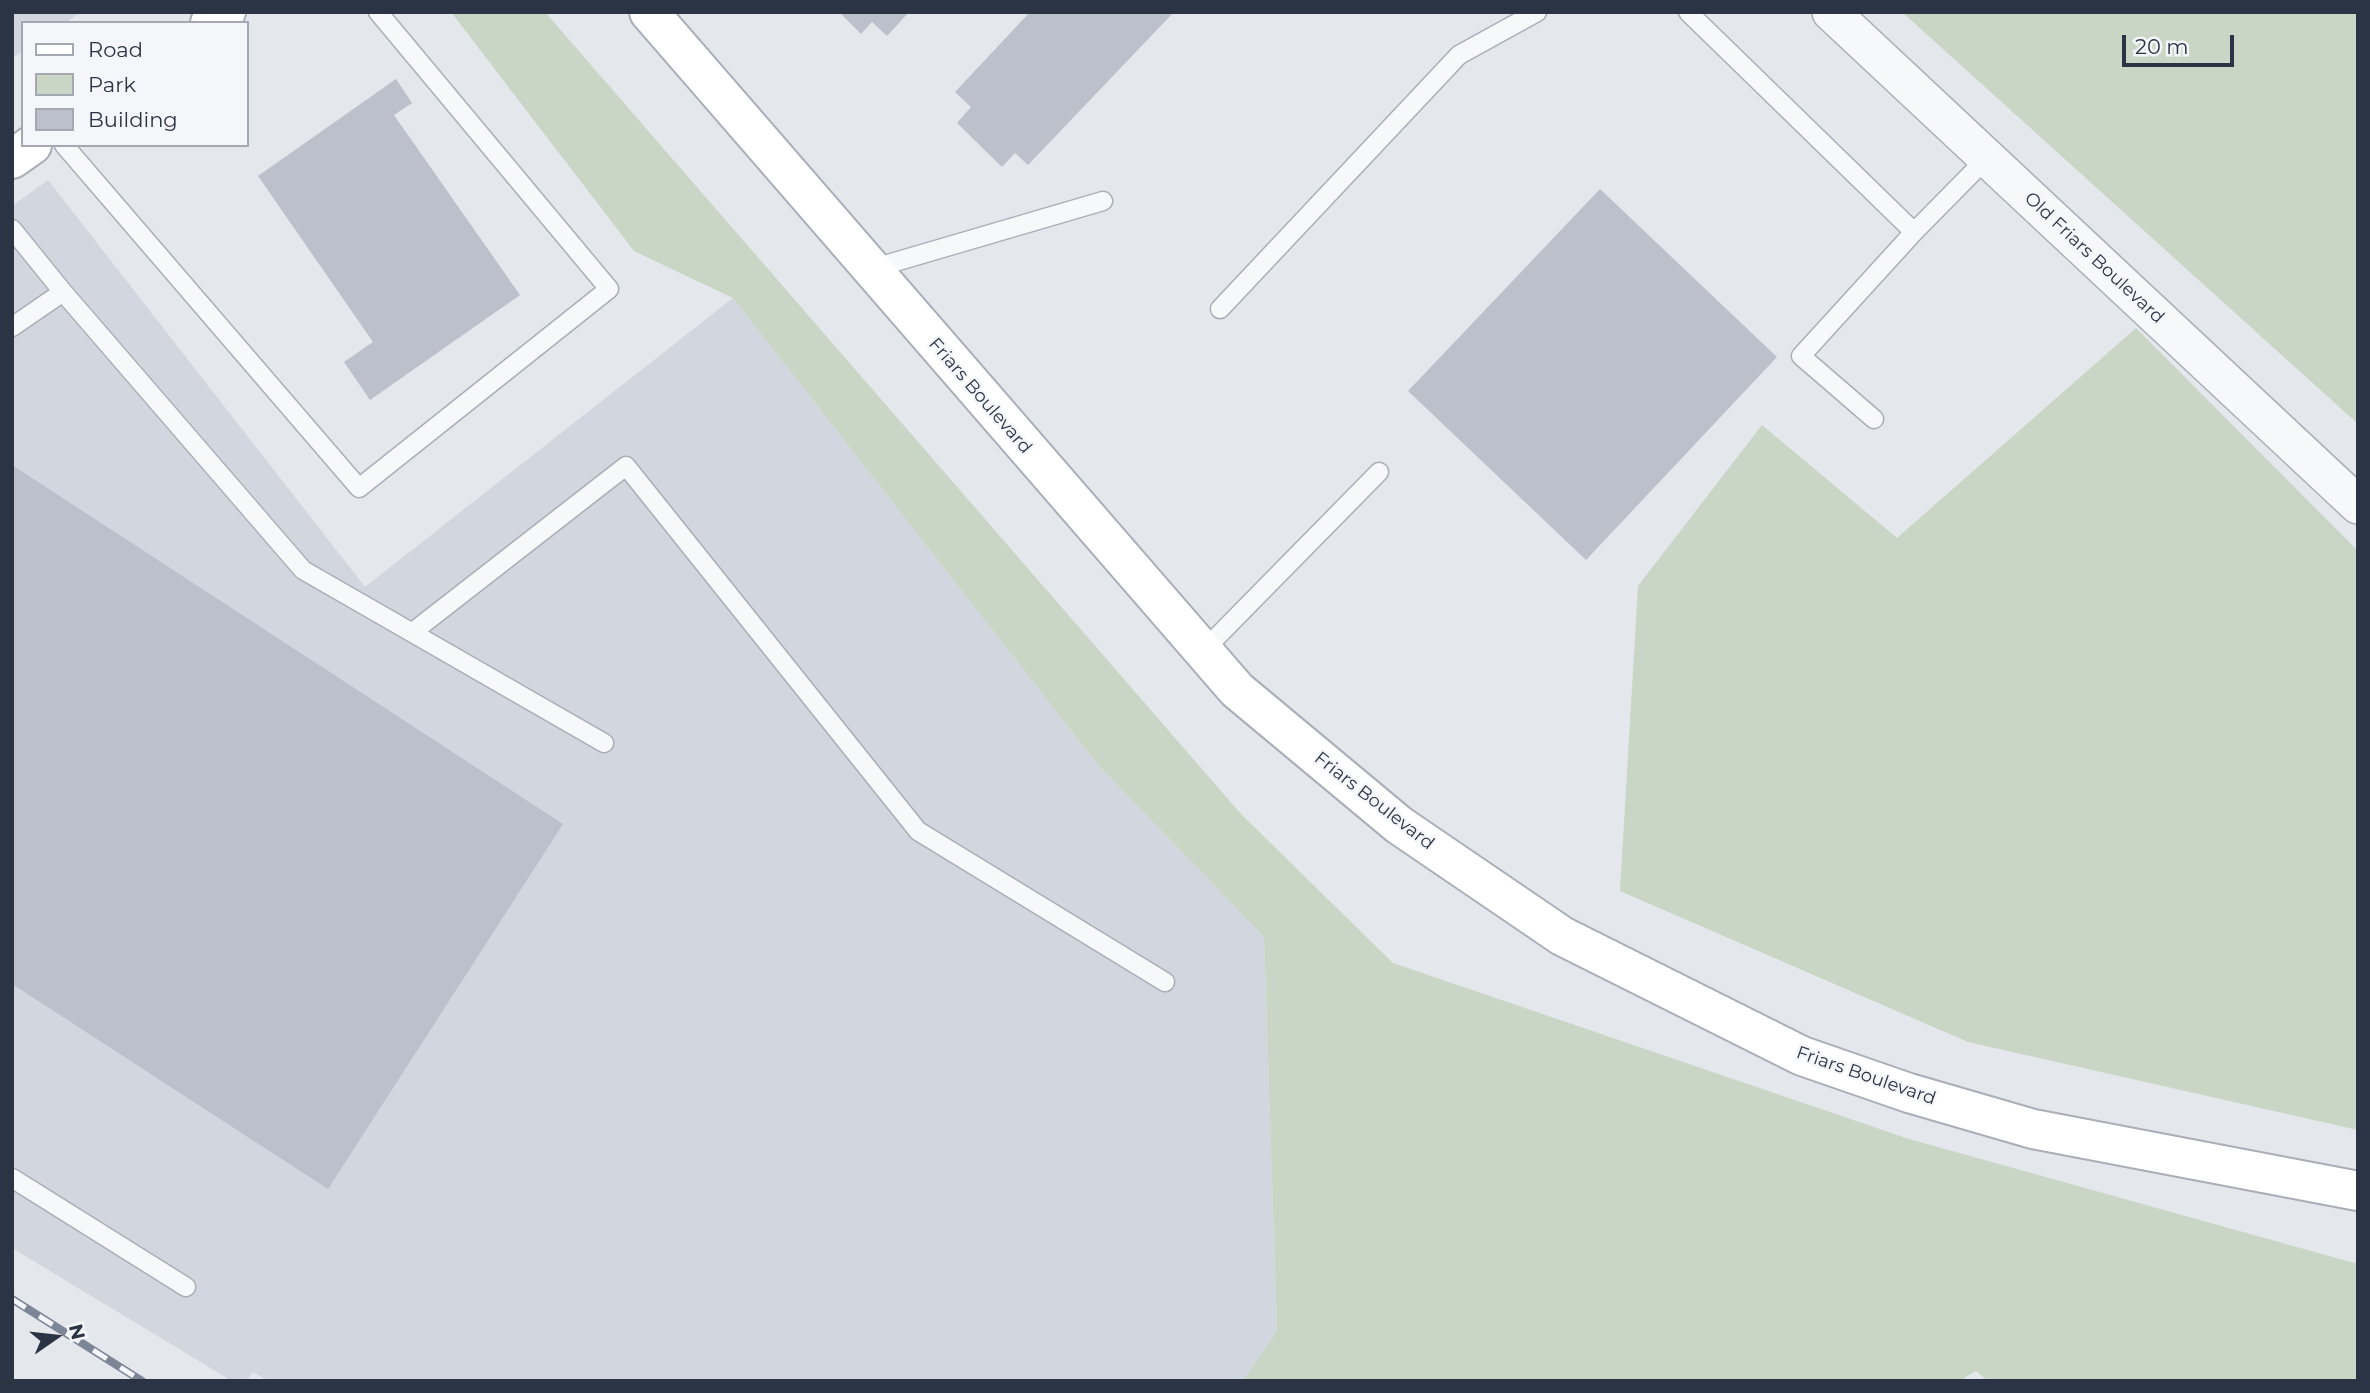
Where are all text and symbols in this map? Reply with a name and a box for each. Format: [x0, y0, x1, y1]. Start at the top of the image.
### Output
legend [21, 21, 248, 147]
scale bar [2125, 21, 2237, 65]
text: 20 m [2135, 34, 2189, 59]
text: Road [88, 37, 143, 62]
text: Park [88, 72, 136, 97]
text: Building [88, 107, 178, 132]
street label: Old Friars Boulevard [2020, 188, 2168, 328]
street label: Friars Boulevard [924, 334, 1036, 458]
street label: Friars Boulevard [1310, 748, 1438, 854]
street label: Friars Boulevard [1793, 1042, 1939, 1110]
north arrow [21, 1302, 91, 1372]
text: N [64, 1322, 90, 1342]

